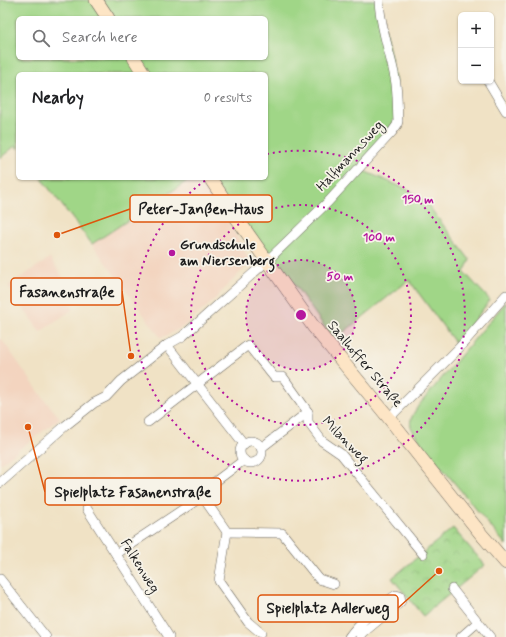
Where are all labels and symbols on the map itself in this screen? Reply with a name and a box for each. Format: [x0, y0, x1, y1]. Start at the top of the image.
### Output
street label: Halfmannsweg [312, 117, 388, 196]
text: 150 m [402, 192, 434, 208]
callout: Peter-Janßen-Haus [130, 195, 272, 222]
text: Peter-Janßen-Haus [138, 200, 264, 220]
text: 100 m [363, 230, 396, 246]
place label: Grundschule am Niersenberg [180, 236, 276, 273]
marker: Grundschule am Niersenberg [167, 248, 177, 258]
text: 50 m [327, 269, 354, 285]
callout: Fasanenstraße [11, 278, 122, 305]
text: Fasanenstraße [19, 283, 115, 303]
centre of rings [294, 308, 308, 322]
street label: Saalhoffer Straße [323, 317, 407, 411]
street label: Milanweg [316, 412, 372, 469]
callout: Spielplatz Fasanenstraße [45, 478, 221, 505]
text: Spielplatz Fasanenstraße [55, 483, 212, 503]
street label: Falkenweg [115, 535, 164, 597]
callout: Spielplatz Adlerweg [258, 595, 398, 622]
text: Spielplatz Adlerweg [267, 599, 390, 621]

